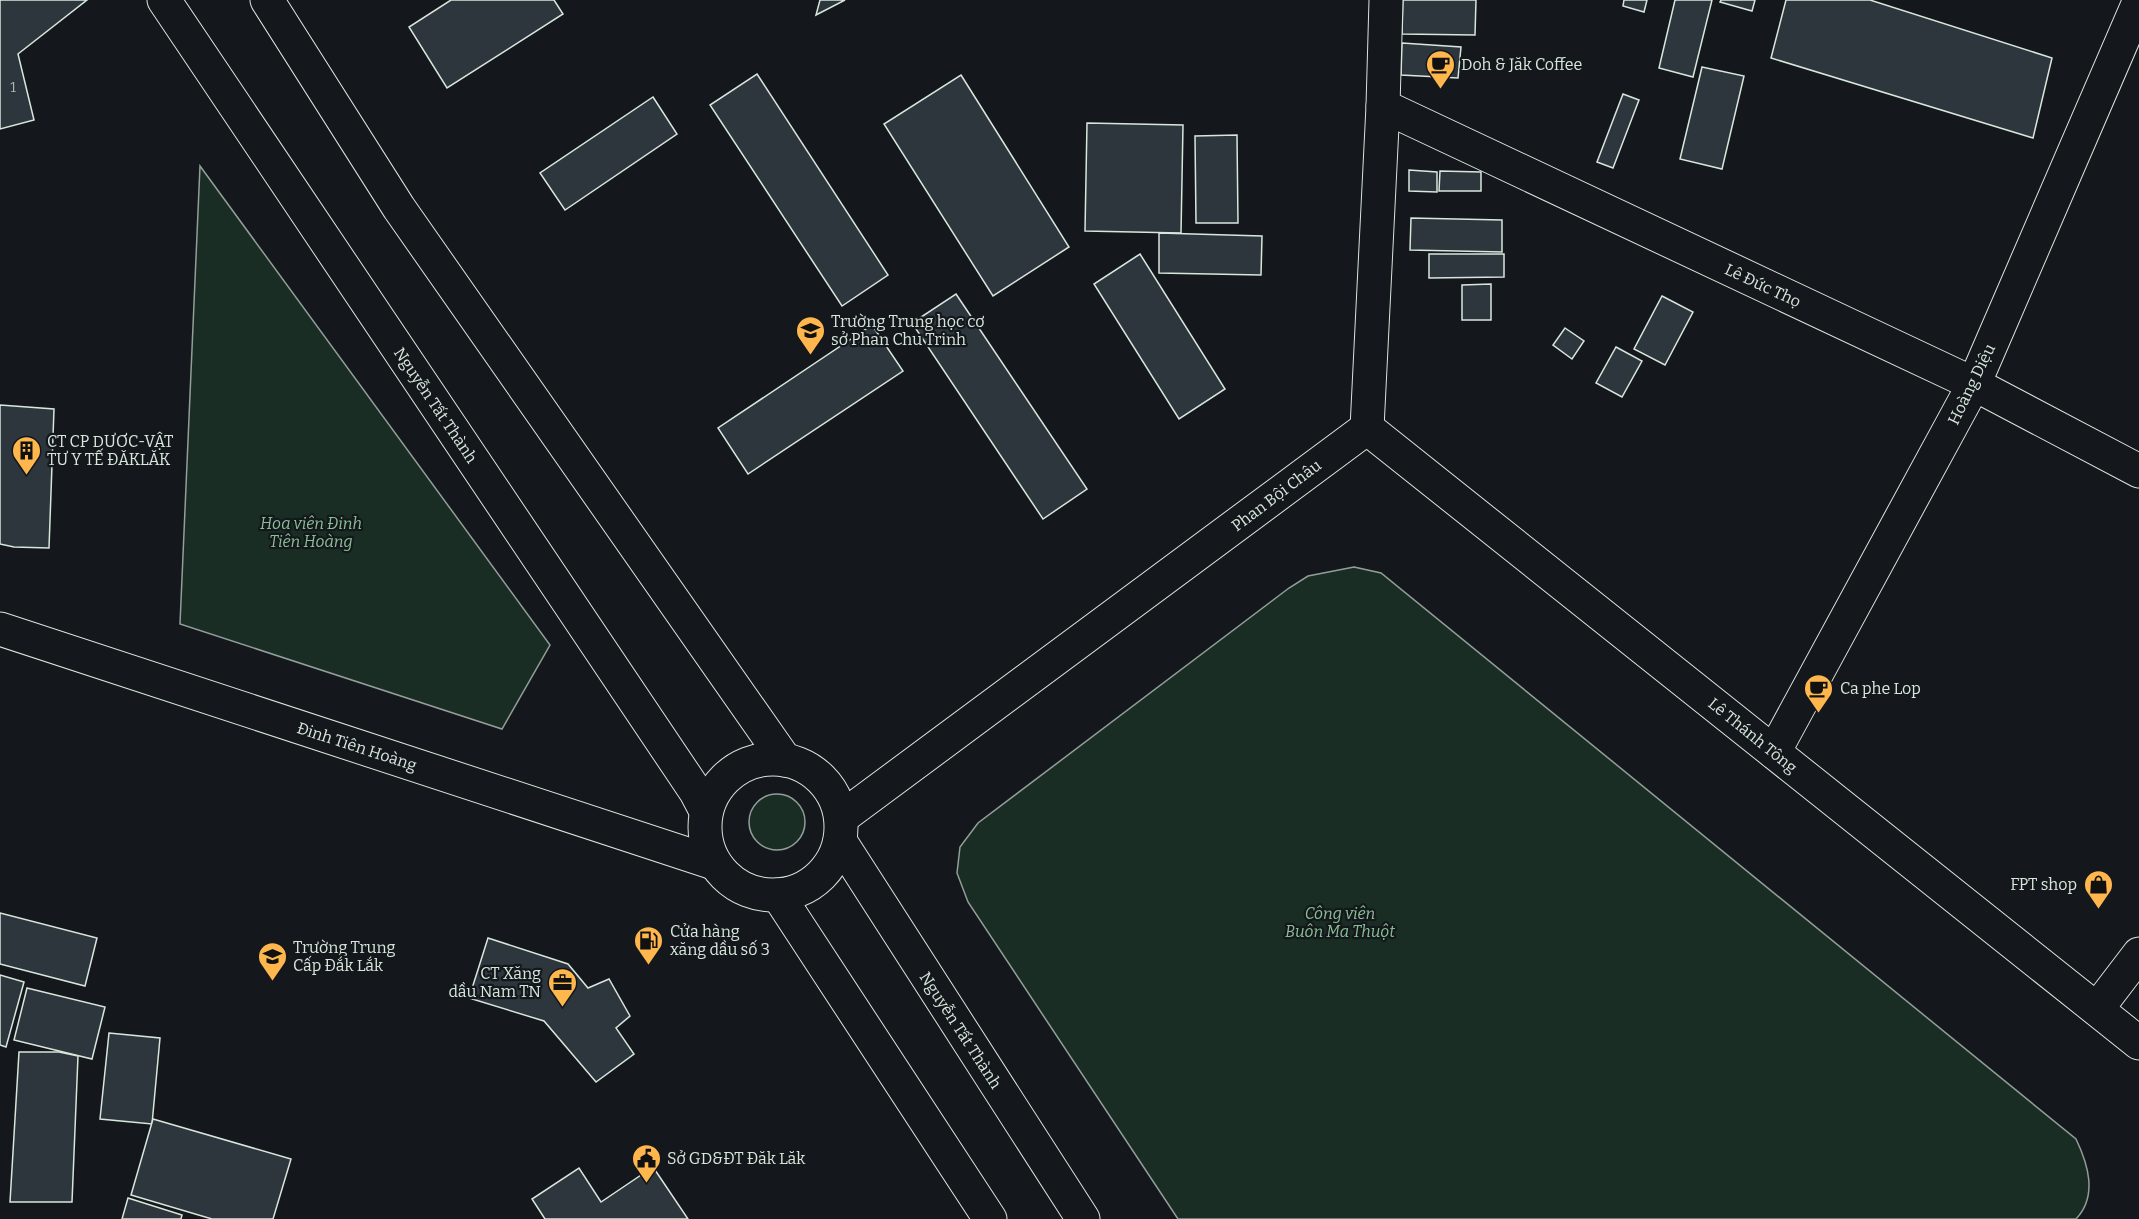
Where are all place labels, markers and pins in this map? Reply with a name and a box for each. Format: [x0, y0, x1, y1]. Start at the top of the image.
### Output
cafe icon: Doh & Jăk Coffee [1424, 48, 1456, 90]
place label: Doh & Jăk Coffee [1461, 55, 1582, 74]
place label: Trường Trung học cơ sở Phan Chu Trinh [831, 312, 984, 349]
school or university icon: Trường Trung học cơ sở Phan Chu Trinh [794, 314, 826, 356]
place label: CT CP DƯỢC-VẬT TƯ Y TẾ ĐĂKLĂK [47, 431, 173, 469]
building icon: CT CP DƯỢC-VẬT TƯ Y TẾ ĐĂKLĂK [10, 434, 42, 476]
cafe icon: Ca phe Lop [1803, 672, 1835, 714]
place label: Ca phe Lop [1840, 679, 1921, 698]
shop icon: FPT shop [2082, 868, 2114, 910]
place label: FPT shop [2010, 875, 2077, 894]
place label: Cửa hàng xăng dầu số 3 [670, 922, 770, 959]
fuel station icon: Cửa hàng xăng dầu số 3 [633, 924, 665, 966]
place label: Trường Trung Cấp Đắk Lắk [293, 938, 396, 975]
school or university icon: Trường Trung Cấp Đắk Lắk [256, 940, 288, 982]
place label: CT Xăng dầu Nam TN [449, 964, 541, 1001]
office icon: CT Xăng dầu Nam TN [546, 966, 578, 1008]
public building icon: Sở GD&ĐT Đăk Lăk [630, 1142, 662, 1184]
place label: Sở GD&ĐT Đăk Lăk [667, 1149, 805, 1168]

